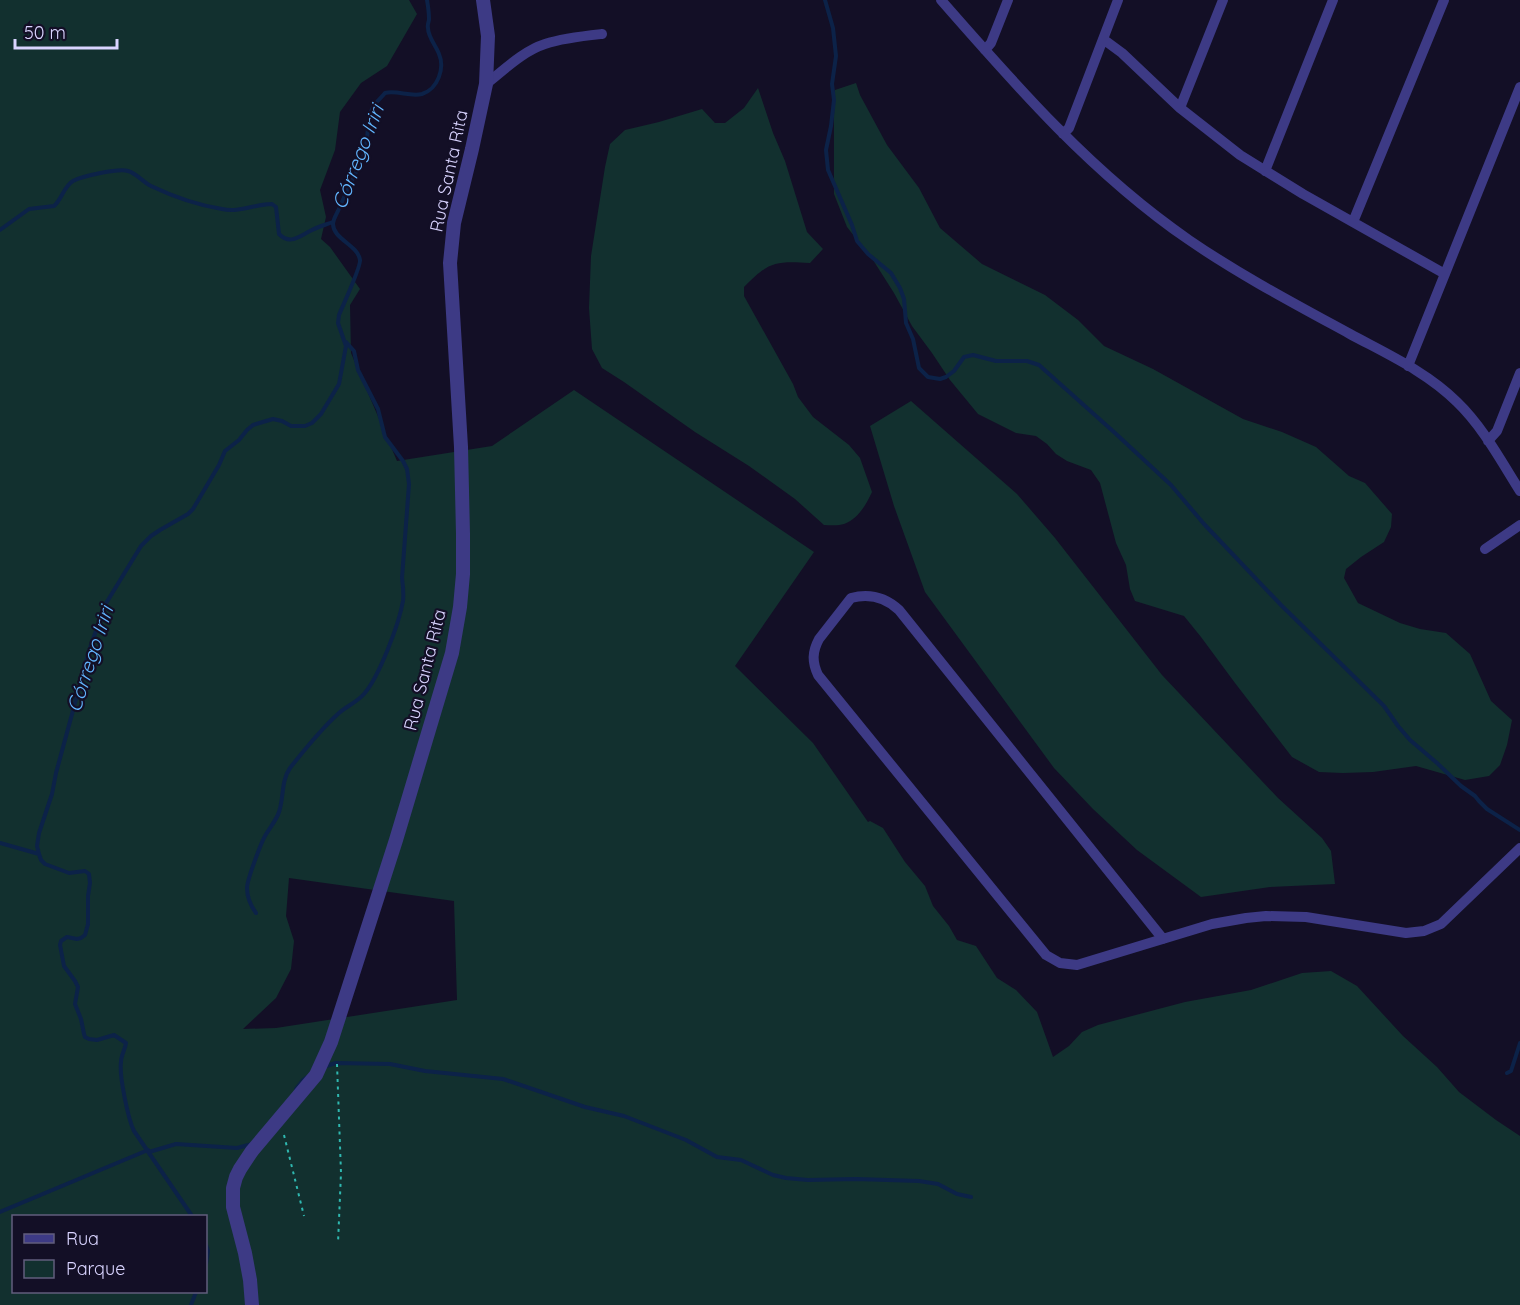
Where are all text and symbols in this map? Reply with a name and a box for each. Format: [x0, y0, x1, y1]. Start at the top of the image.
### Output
scale bar [15, 12, 117, 50]
text: 50 m [24, 21, 66, 44]
water label: Córrego Iriri [326, 99, 390, 213]
street label: Rua Santa Rita [424, 108, 473, 234]
water label: Córrego Iriri [61, 600, 119, 715]
street label: Rua Santa Rita [398, 607, 451, 733]
legend [12, 1215, 207, 1293]
text: Rua [66, 1227, 99, 1250]
text: Parque [66, 1257, 125, 1280]

